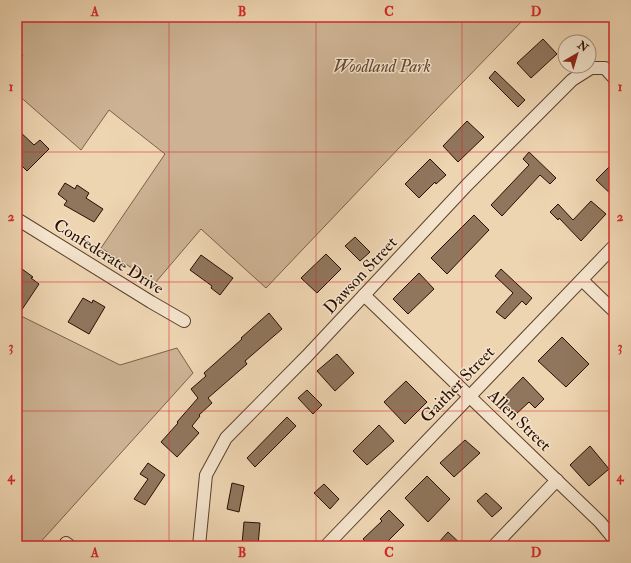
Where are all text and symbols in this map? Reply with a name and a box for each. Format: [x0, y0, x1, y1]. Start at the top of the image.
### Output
text: A [90, 4, 100, 20]
text: B [238, 4, 246, 20]
text: C [384, 4, 394, 20]
text: D [531, 4, 542, 20]
north arrow [557, 34, 597, 74]
text: N [574, 38, 592, 55]
park label: Woodland Park [333, 56, 431, 77]
text: 1 [9, 79, 14, 95]
text: 1 [618, 79, 623, 95]
text: 2 [8, 209, 15, 225]
text: 2 [617, 209, 624, 225]
street label: Confederate Drive [50, 214, 168, 299]
street label: Dawson Street [319, 232, 402, 319]
text: 3 [9, 339, 14, 355]
text: 3 [618, 339, 623, 355]
street label: Gaither Street [416, 341, 499, 427]
street label: Allen Street [483, 384, 556, 456]
text: 4 [6, 469, 15, 485]
text: 4 [615, 469, 624, 485]
text: A [90, 545, 100, 561]
text: B [238, 545, 246, 561]
text: C [384, 545, 394, 561]
text: D [531, 545, 542, 561]

